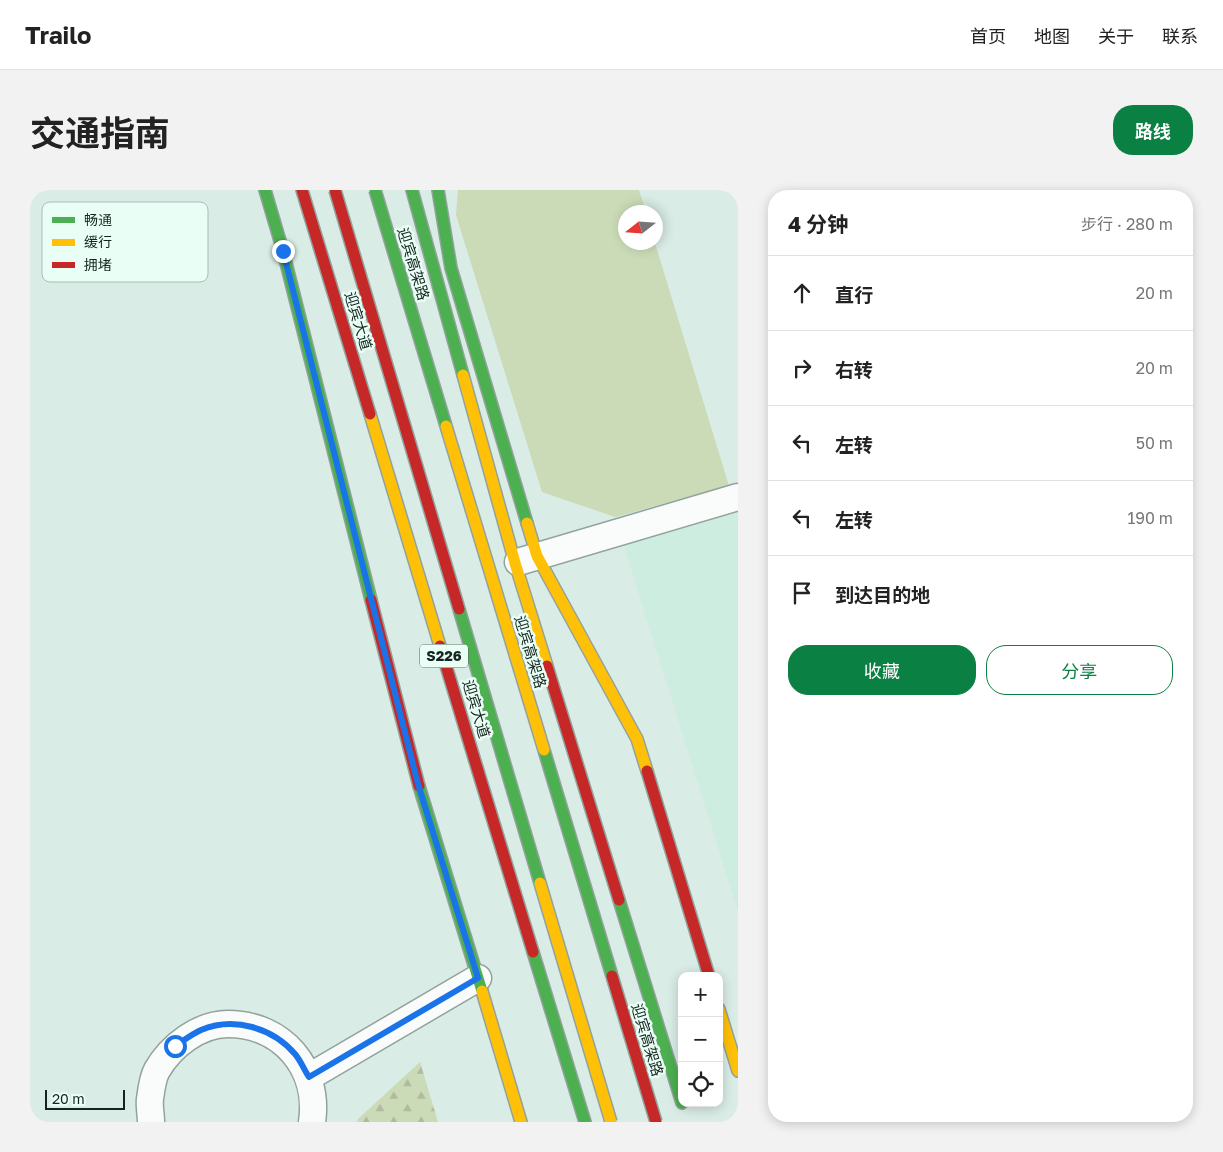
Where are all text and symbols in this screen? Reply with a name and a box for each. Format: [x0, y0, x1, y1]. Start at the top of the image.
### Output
text: Trailo [25, 20, 91, 49]
text: 首页 [970, 25, 1006, 47]
text: 地图 [1034, 25, 1070, 47]
text: 关于 [1098, 25, 1134, 47]
text: 联系 [1162, 25, 1198, 47]
button: 路线 [1113, 105, 1193, 155]
text: 交通指南 [30, 112, 170, 154]
legend [42, 202, 208, 282]
north arrow [618, 205, 663, 250]
text: 畅通 [84, 211, 112, 228]
text: 4 分钟 [788, 211, 848, 237]
text: 步行 · 280 m [1081, 214, 1173, 234]
street label: 迎宾高架路 [394, 225, 434, 302]
text: 缓行 [84, 233, 112, 250]
route end [272, 240, 295, 263]
text: 拥堵 [84, 256, 112, 273]
icon: ahead [788, 279, 816, 307]
text: 直行 [835, 283, 873, 306]
text: 20 m [1136, 283, 1173, 303]
street label: 迎宾大道 [342, 289, 376, 352]
icon: right [788, 354, 816, 382]
text: 右转 [835, 358, 873, 381]
text: 20 m [1136, 358, 1173, 378]
icon: left [788, 429, 816, 457]
text: 左转 [835, 433, 873, 456]
text: 50 m [1136, 433, 1173, 453]
icon: left [788, 504, 816, 532]
text: 左转 [835, 508, 873, 531]
text: 190 m [1127, 508, 1173, 528]
icon: arrive [788, 579, 816, 607]
text: 到达目的地 [835, 583, 930, 606]
street label: 迎宾高架路 [511, 613, 551, 690]
road number: S226 [420, 644, 468, 668]
button: 收藏 [788, 645, 976, 695]
button: 分享 [986, 645, 1173, 695]
street label: 迎宾大道 [460, 677, 494, 740]
map controls [678, 972, 723, 1107]
button: + [678, 972, 723, 1017]
street label: 迎宾高架路 [628, 1001, 668, 1078]
button: − [678, 1017, 723, 1062]
route start [164, 1035, 187, 1058]
button: locate [678, 1062, 723, 1107]
scale bar [45, 1087, 125, 1110]
text: 20 m [52, 1090, 85, 1107]

